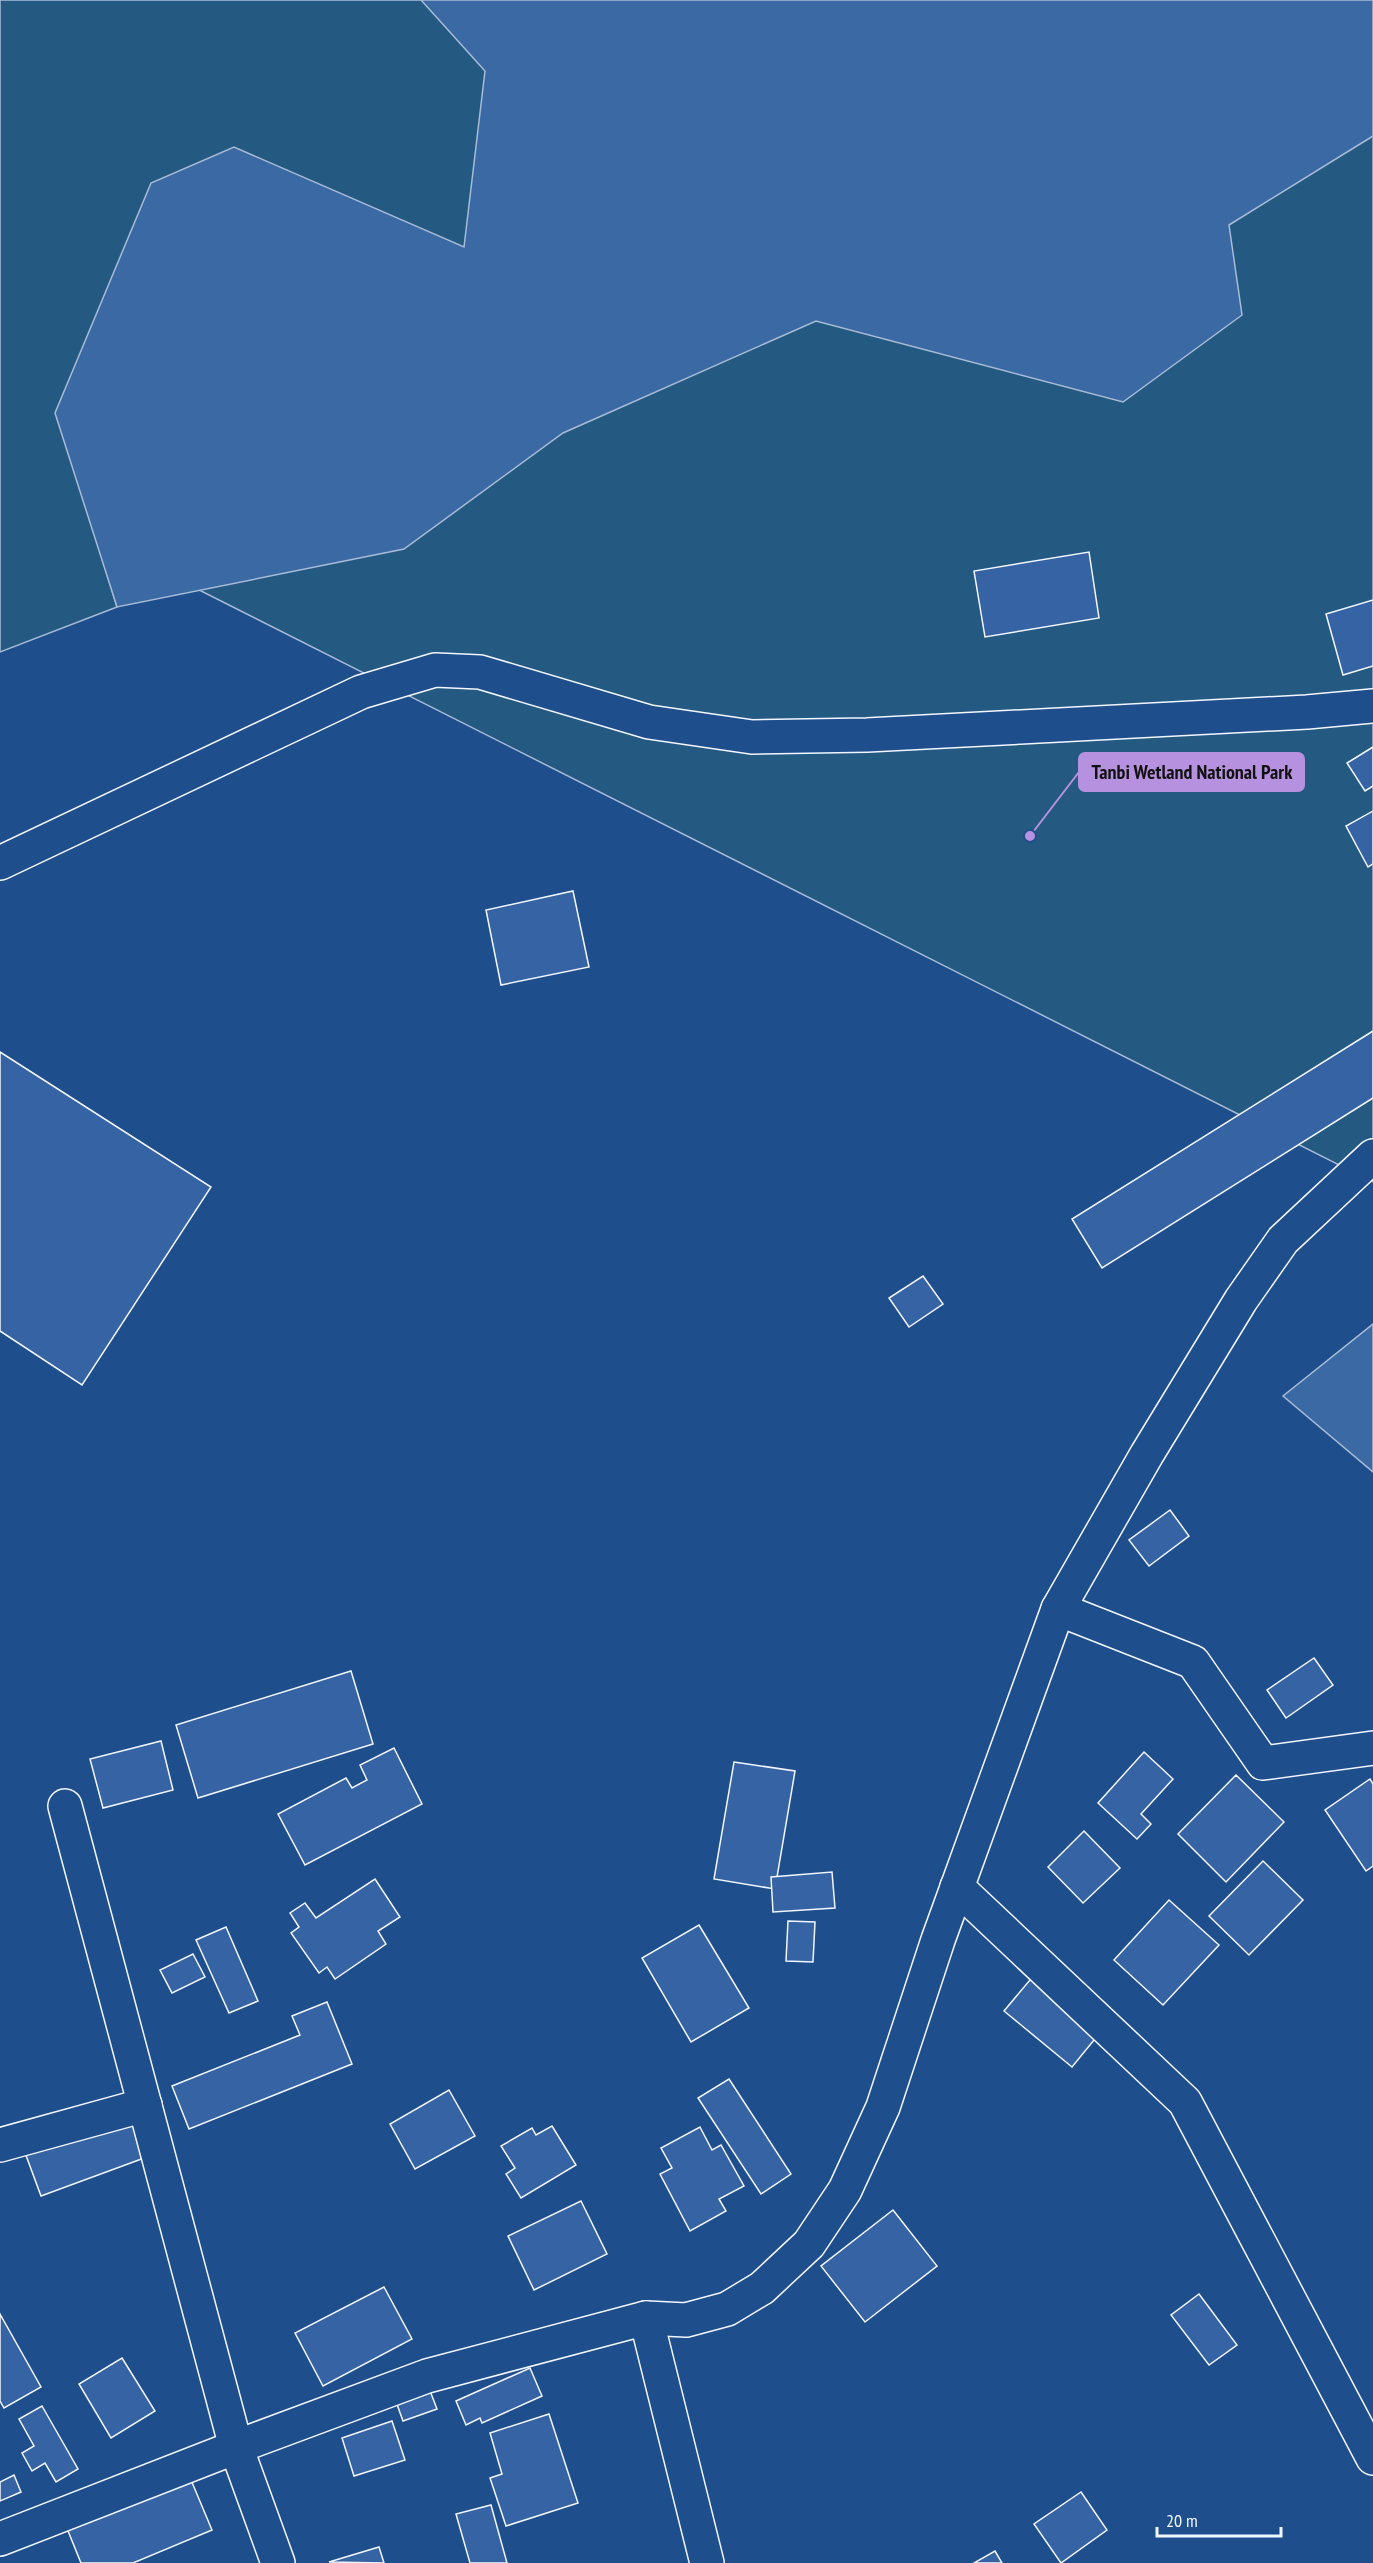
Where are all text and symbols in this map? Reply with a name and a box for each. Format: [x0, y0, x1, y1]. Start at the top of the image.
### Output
callout: Tanbi Wetland National Park [1079, 753, 1304, 791]
text: Tanbi Wetland National Park [1092, 759, 1293, 785]
scale bar [1157, 2500, 1282, 2538]
text: 20 m [1166, 2509, 1198, 2532]

